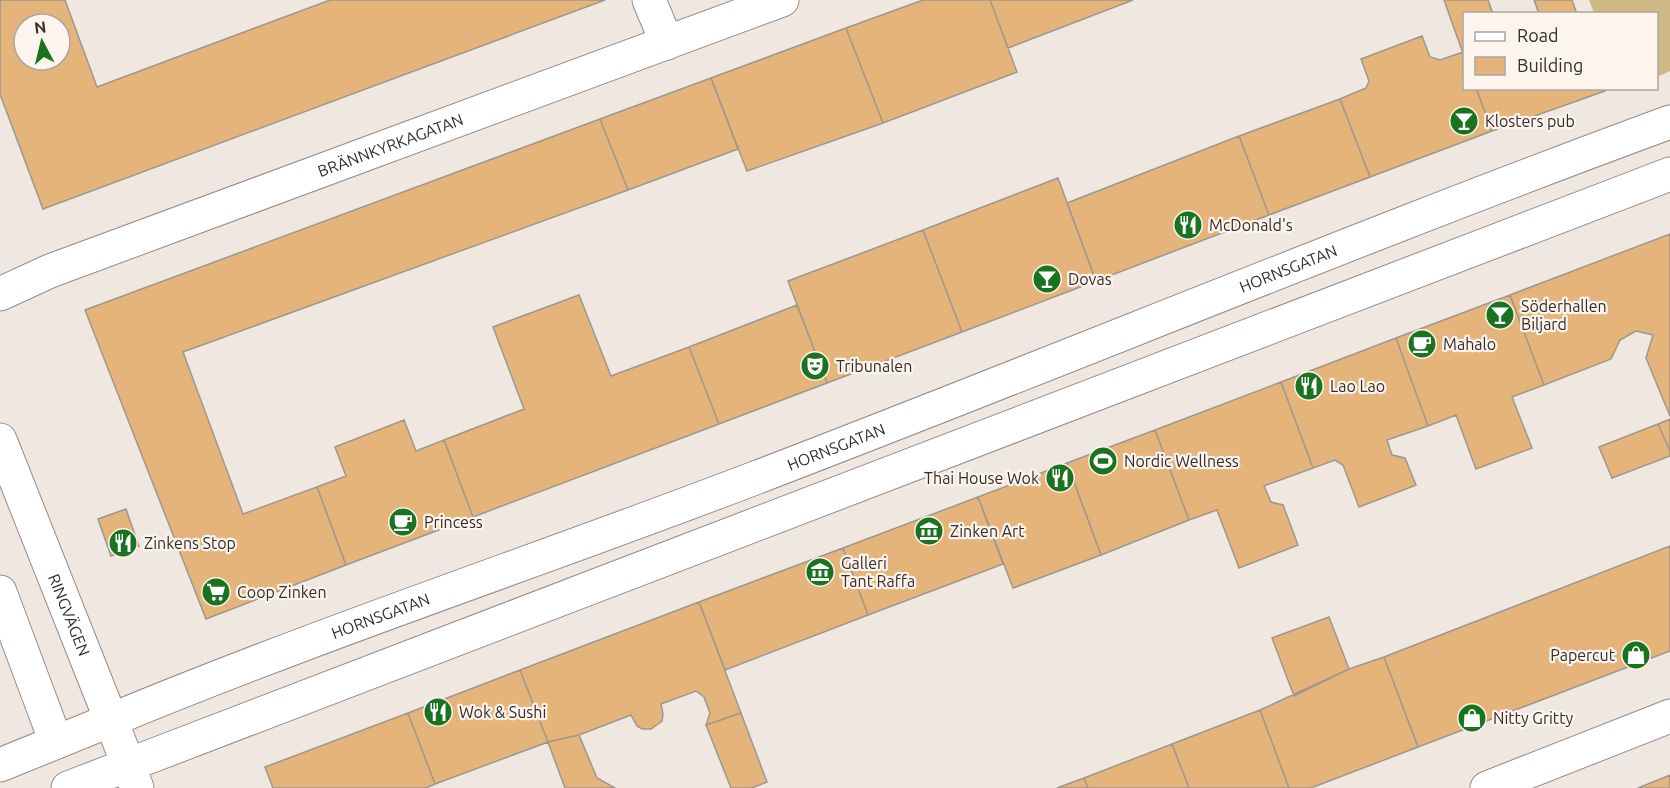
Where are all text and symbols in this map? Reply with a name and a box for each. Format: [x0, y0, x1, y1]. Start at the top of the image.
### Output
north arrow [12, 12, 72, 72]
legend [1463, 12, 1658, 90]
text: N [33, 17, 47, 37]
text: Road [1517, 25, 1559, 45]
text: Building [1517, 55, 1583, 75]
bar icon: Klosters pub [1448, 105, 1480, 137]
street label: BRÄNNKYRKAGATAN [315, 110, 466, 180]
place label: Klosters pub [1485, 112, 1575, 130]
restaurant icon: McDonald's [1172, 209, 1204, 241]
place label: McDonald's [1209, 216, 1293, 234]
street label: HORNSGATAN [1237, 241, 1340, 296]
bar icon: Dovas [1031, 263, 1063, 295]
place label: Dovas [1068, 270, 1112, 288]
place label: Söderhallen Biljard [1521, 297, 1607, 333]
bar icon: Söderhallen Biljard [1484, 299, 1516, 331]
cafe icon: Mahalo [1406, 328, 1438, 360]
place label: Mahalo [1443, 335, 1496, 353]
theatre icon: Tribunalen [799, 350, 831, 382]
place label: Tribunalen [836, 357, 912, 375]
restaurant icon: Lao Lao [1293, 370, 1325, 402]
place label: Lao Lao [1330, 377, 1385, 395]
street label: HORNSGATAN [785, 420, 887, 474]
sports icon: Nordic Wellness [1087, 445, 1119, 477]
place label: Nordic Wellness [1124, 452, 1239, 470]
restaurant icon: Thai House Wok [1044, 462, 1076, 494]
place label: Thai House Wok [924, 469, 1039, 487]
cafe icon: Princess [387, 506, 419, 538]
place label: Princess [424, 513, 483, 531]
museum icon: Zinken Art [913, 515, 945, 547]
place label: Zinken Art [950, 522, 1025, 540]
restaurant icon: Zinkens Stop [107, 527, 139, 559]
place label: Zinkens Stop [144, 534, 236, 552]
place label: Galleri Tant Raffa [841, 554, 915, 590]
museum icon: Galleri Tant Raffa [804, 556, 836, 588]
street label: RINGVÄGEN [45, 571, 94, 658]
supermarket icon: Coop Zinken [200, 576, 232, 608]
place label: Coop Zinken [237, 583, 327, 601]
street label: HORNSGATAN [329, 590, 432, 642]
shop icon: Papercut [1620, 639, 1652, 671]
place label: Papercut [1550, 646, 1616, 664]
restaurant icon: Wok & Sushi [422, 696, 454, 728]
shop icon: Nitty Gritty [1456, 702, 1488, 734]
place label: Wok & Sushi [459, 703, 546, 721]
place label: Nitty Gritty [1493, 709, 1573, 727]

